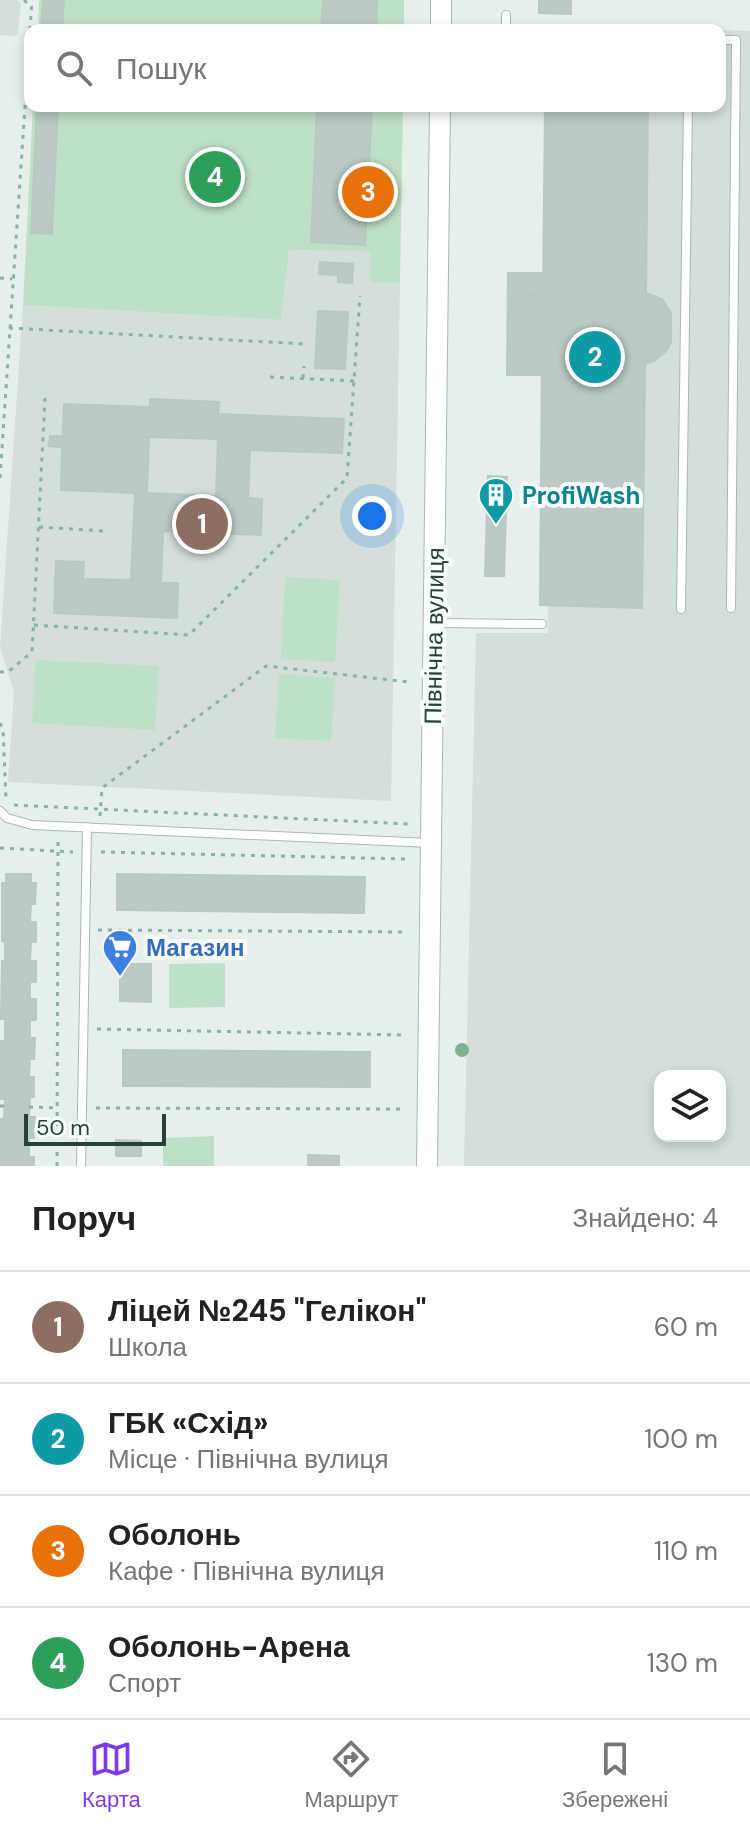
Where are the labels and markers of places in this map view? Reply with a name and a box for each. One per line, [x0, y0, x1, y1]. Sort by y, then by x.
pin: 4 [189, 147, 241, 207]
pin: 3 [342, 162, 394, 222]
pin: 2 [569, 327, 621, 387]
building icon: ProfiWash [477, 476, 515, 526]
place label: ProfiWash [522, 480, 640, 511]
pin: 1 [176, 494, 228, 554]
supermarket icon: Магазин [101, 928, 139, 978]
place label: Магазин [146, 932, 244, 963]

